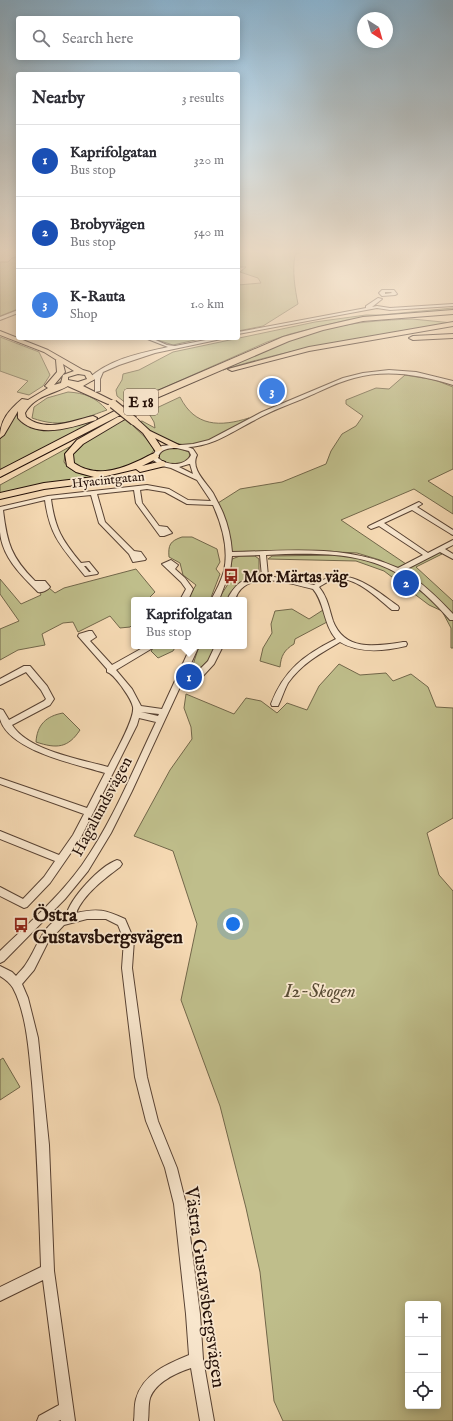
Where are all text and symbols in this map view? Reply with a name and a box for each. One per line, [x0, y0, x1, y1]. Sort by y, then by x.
north arrow [357, 12, 393, 48]
search box [16, 16, 240, 60]
icon: search [30, 27, 52, 49]
text: Search here [62, 29, 133, 48]
text: Nearby [32, 88, 85, 109]
text: 3 results [182, 90, 224, 107]
text: Kaprifolgatan [70, 143, 157, 162]
text: 1 [43, 152, 47, 169]
text: 320 m [194, 152, 224, 169]
text: Bus stop [70, 162, 116, 179]
text: Brobyvägen [70, 215, 145, 234]
text: 2 [42, 224, 48, 241]
text: 540 m [194, 224, 224, 241]
text: Bus stop [70, 234, 116, 251]
text: K-Rauta [70, 287, 125, 306]
text: 3 [43, 296, 47, 313]
text: 1.0 km [190, 296, 224, 313]
text: Shop [70, 306, 98, 323]
pin: 3 [259, 376, 285, 406]
road number: E 18 [124, 389, 158, 415]
street label: Hyacintgatan [71, 468, 145, 493]
bus stop icon: Mor Märtas väg [222, 567, 240, 585]
place label: Mor Märtas väg [243, 568, 349, 588]
pin: 2 [393, 568, 419, 598]
popup [131, 597, 247, 649]
text: Kaprifolgatan [146, 605, 232, 624]
text: Bus stop [146, 624, 191, 641]
pin: 1 [176, 662, 202, 692]
street label: Hagalundsvägen [68, 753, 138, 860]
place label: Östra Gustavsbergsvägen [33, 903, 183, 950]
your location [223, 914, 243, 934]
bus stop icon: Östra Gustavsbergsvägen [12, 916, 30, 934]
park label: I2-Skogen [283, 980, 356, 1004]
street label: Västra Gustavsbergsvägen [178, 1184, 230, 1389]
map controls [405, 1301, 441, 1409]
button: + [405, 1301, 441, 1337]
button: − [405, 1337, 441, 1373]
button: locate [405, 1373, 441, 1409]

